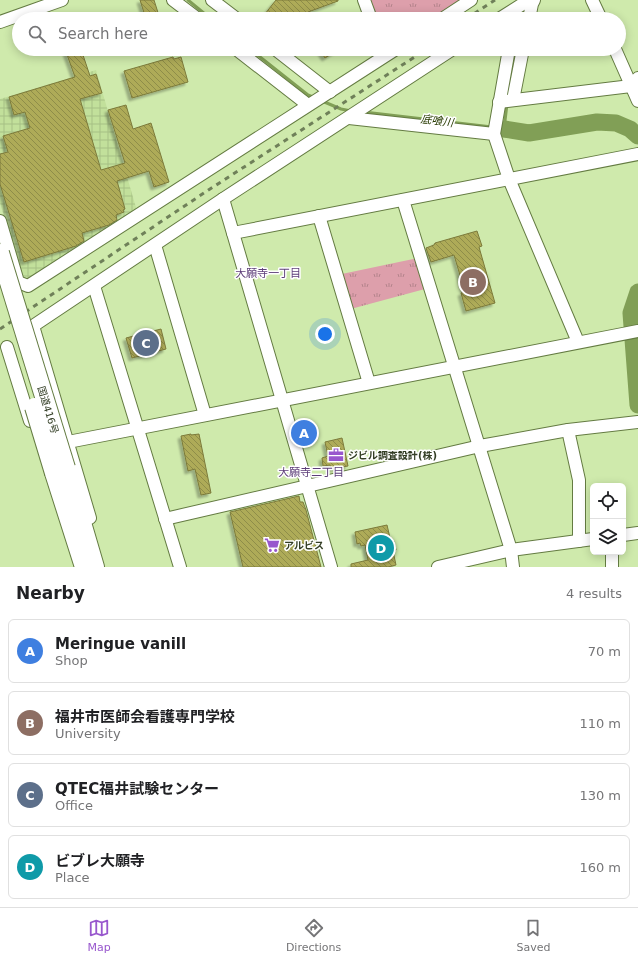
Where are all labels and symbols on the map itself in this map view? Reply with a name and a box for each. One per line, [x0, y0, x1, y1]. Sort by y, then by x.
water label: 底喰川 [420, 113, 455, 130]
district label: 大願寺一丁目 [235, 267, 301, 280]
pin: B [460, 267, 486, 297]
your location [315, 324, 335, 344]
pin: C [133, 328, 159, 358]
street label: 国道416号 [36, 385, 60, 435]
pin: A [291, 418, 317, 448]
office icon: ジビル調査設計(株) [327, 446, 345, 464]
place label: ジビル調査設計(株) [348, 450, 437, 461]
district label: 大願寺二丁目 [278, 466, 344, 479]
pin: D [368, 533, 394, 563]
supermarket icon: アルビス [263, 536, 281, 554]
place label: アルビス [284, 540, 324, 551]

